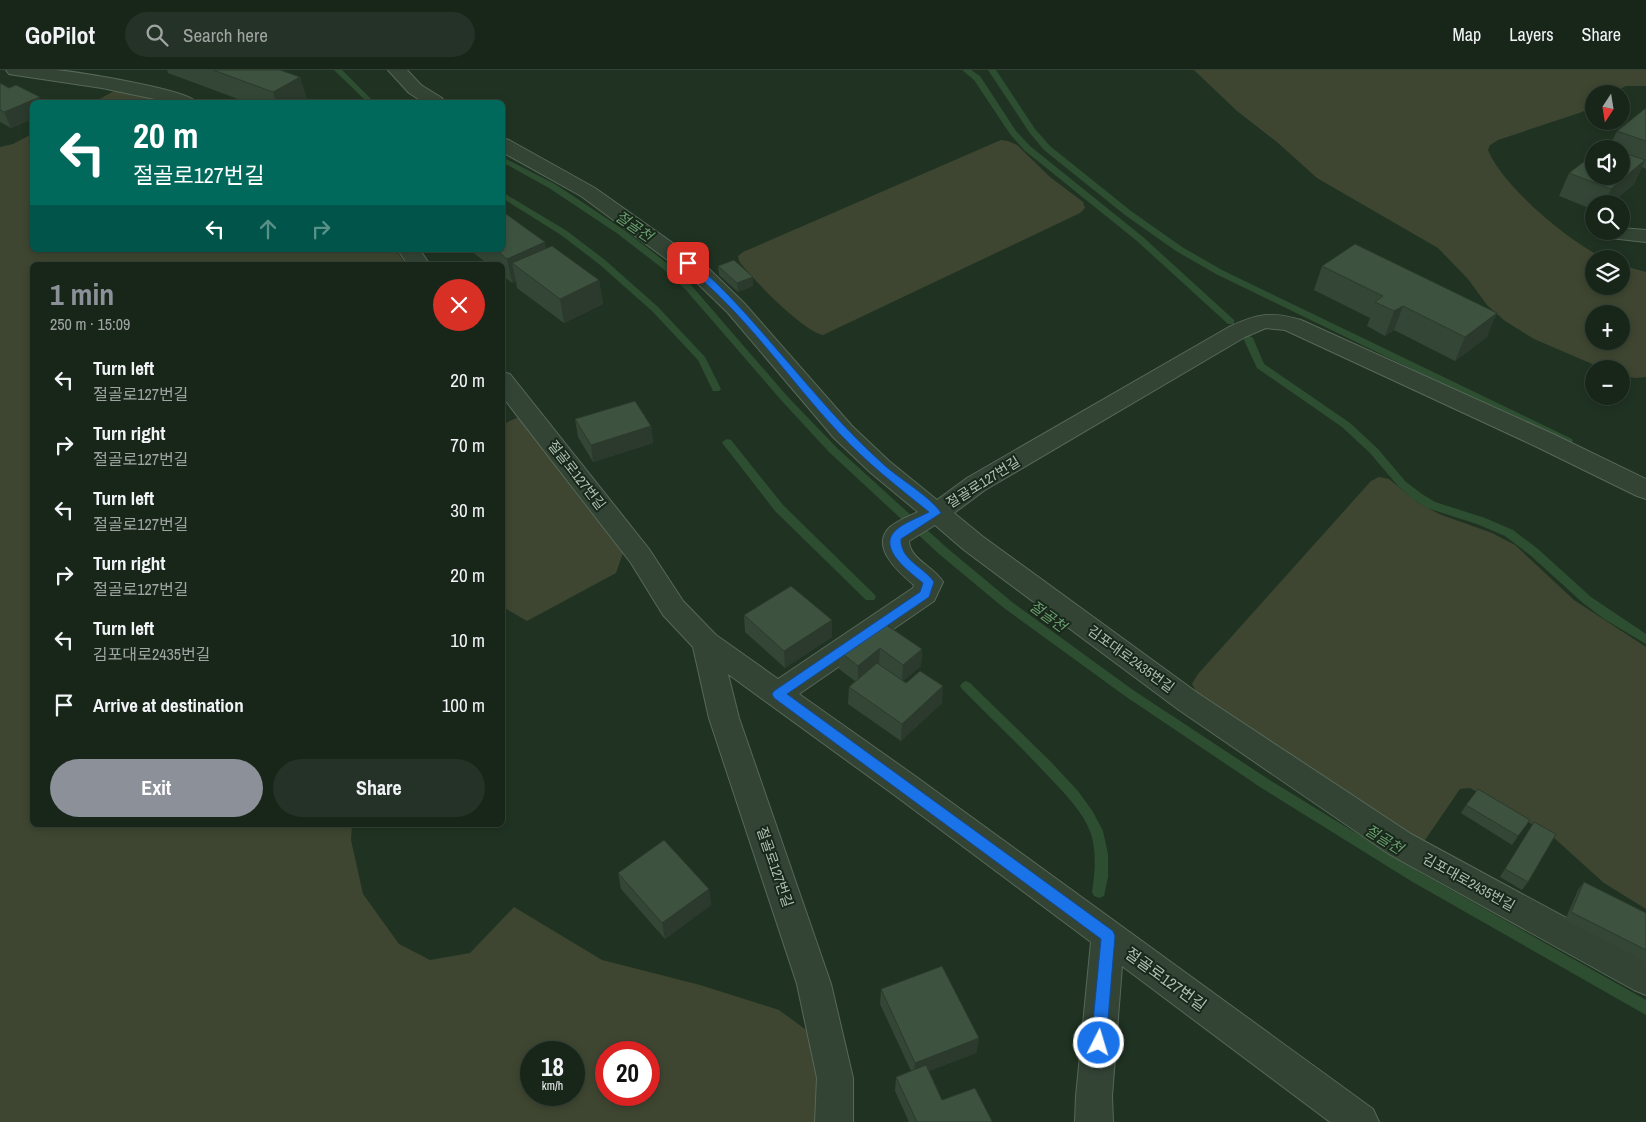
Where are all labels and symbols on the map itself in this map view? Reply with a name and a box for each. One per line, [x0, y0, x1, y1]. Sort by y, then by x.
north arrow [1585, 85, 1630, 130]
water label: 절골천 [611, 206, 659, 248]
pin [667, 242, 709, 284]
street label: 절골로127번길 [544, 437, 610, 513]
street label: 절골로127번길 [943, 452, 1023, 512]
water label: 절골천 [1025, 595, 1073, 638]
street label: 김포대로2435번길 [1084, 621, 1178, 697]
water label: 절골천 [1361, 819, 1409, 860]
street label: 절골로127번길 [753, 825, 797, 909]
street label: 김포대로2435번길 [1420, 849, 1518, 915]
street label: 절골로127번길 [1121, 942, 1211, 1016]
position arrow [1072, 1016, 1124, 1068]
speed limit sign: 20 [595, 1041, 660, 1106]

